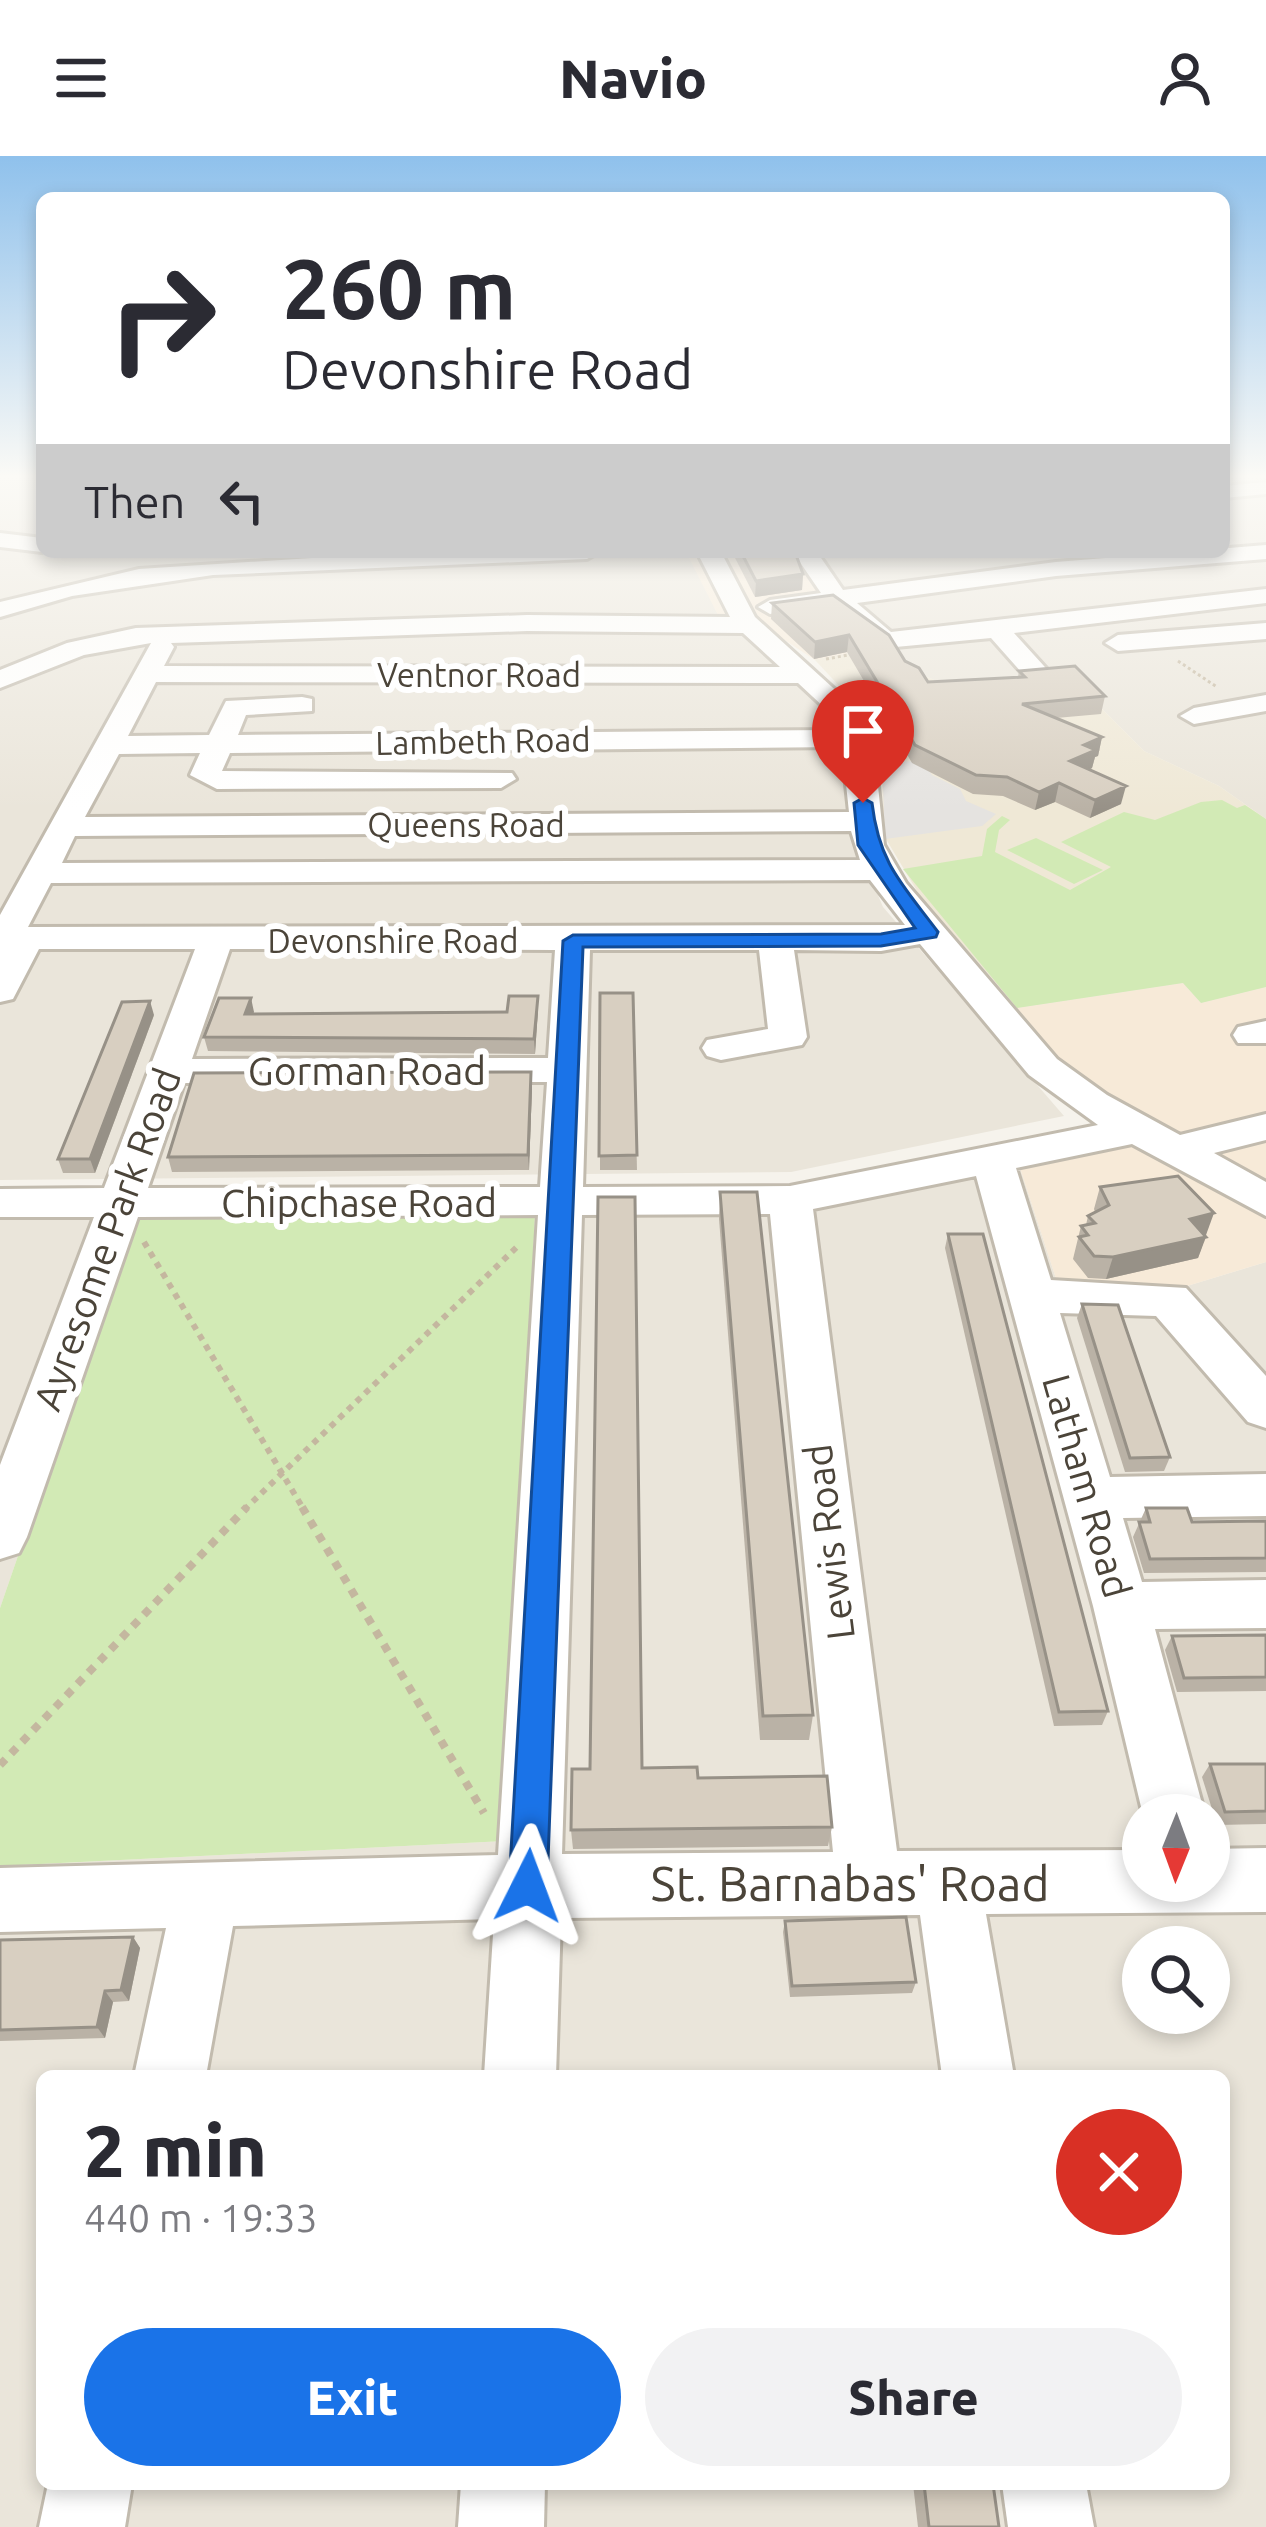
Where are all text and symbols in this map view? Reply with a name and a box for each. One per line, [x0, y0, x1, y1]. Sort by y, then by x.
icon: menu [48, 45, 114, 111]
icon: person [1152, 45, 1218, 111]
text: Navio [559, 48, 707, 108]
icon: right [84, 240, 240, 396]
text: 260 m [282, 241, 516, 335]
text: Devonshire Road [282, 339, 693, 399]
icon: left [209, 468, 275, 534]
text: Then [84, 476, 185, 527]
street label: Ventnor Road [377, 656, 581, 693]
pin [812, 680, 914, 803]
icon: arrive [830, 698, 896, 764]
street label: Lambeth Road [375, 720, 591, 761]
street label: Queens Road [367, 806, 565, 843]
street label: Devonshire Road [267, 922, 519, 959]
street label: Gorman Road [248, 1049, 486, 1092]
street label: Ayresome Park Road [25, 1062, 188, 1416]
street label: Chipchase Road [221, 1181, 497, 1224]
street label: Latham Road [1035, 1369, 1140, 1602]
street label: Lewis Road [795, 1442, 862, 1642]
north arrow [1122, 1794, 1230, 1902]
map controls [1122, 1794, 1230, 2034]
position arrow [465, 1823, 591, 1949]
street label: St. Barnabas' Road [650, 1856, 1050, 1910]
button: search [1122, 1926, 1230, 2034]
button: close [1056, 2109, 1182, 2235]
text: 2 min [84, 2110, 267, 2191]
text: 440 m · 19:33 [84, 2196, 318, 2239]
button: Exit [84, 2328, 621, 2466]
button: Share [645, 2328, 1182, 2466]

